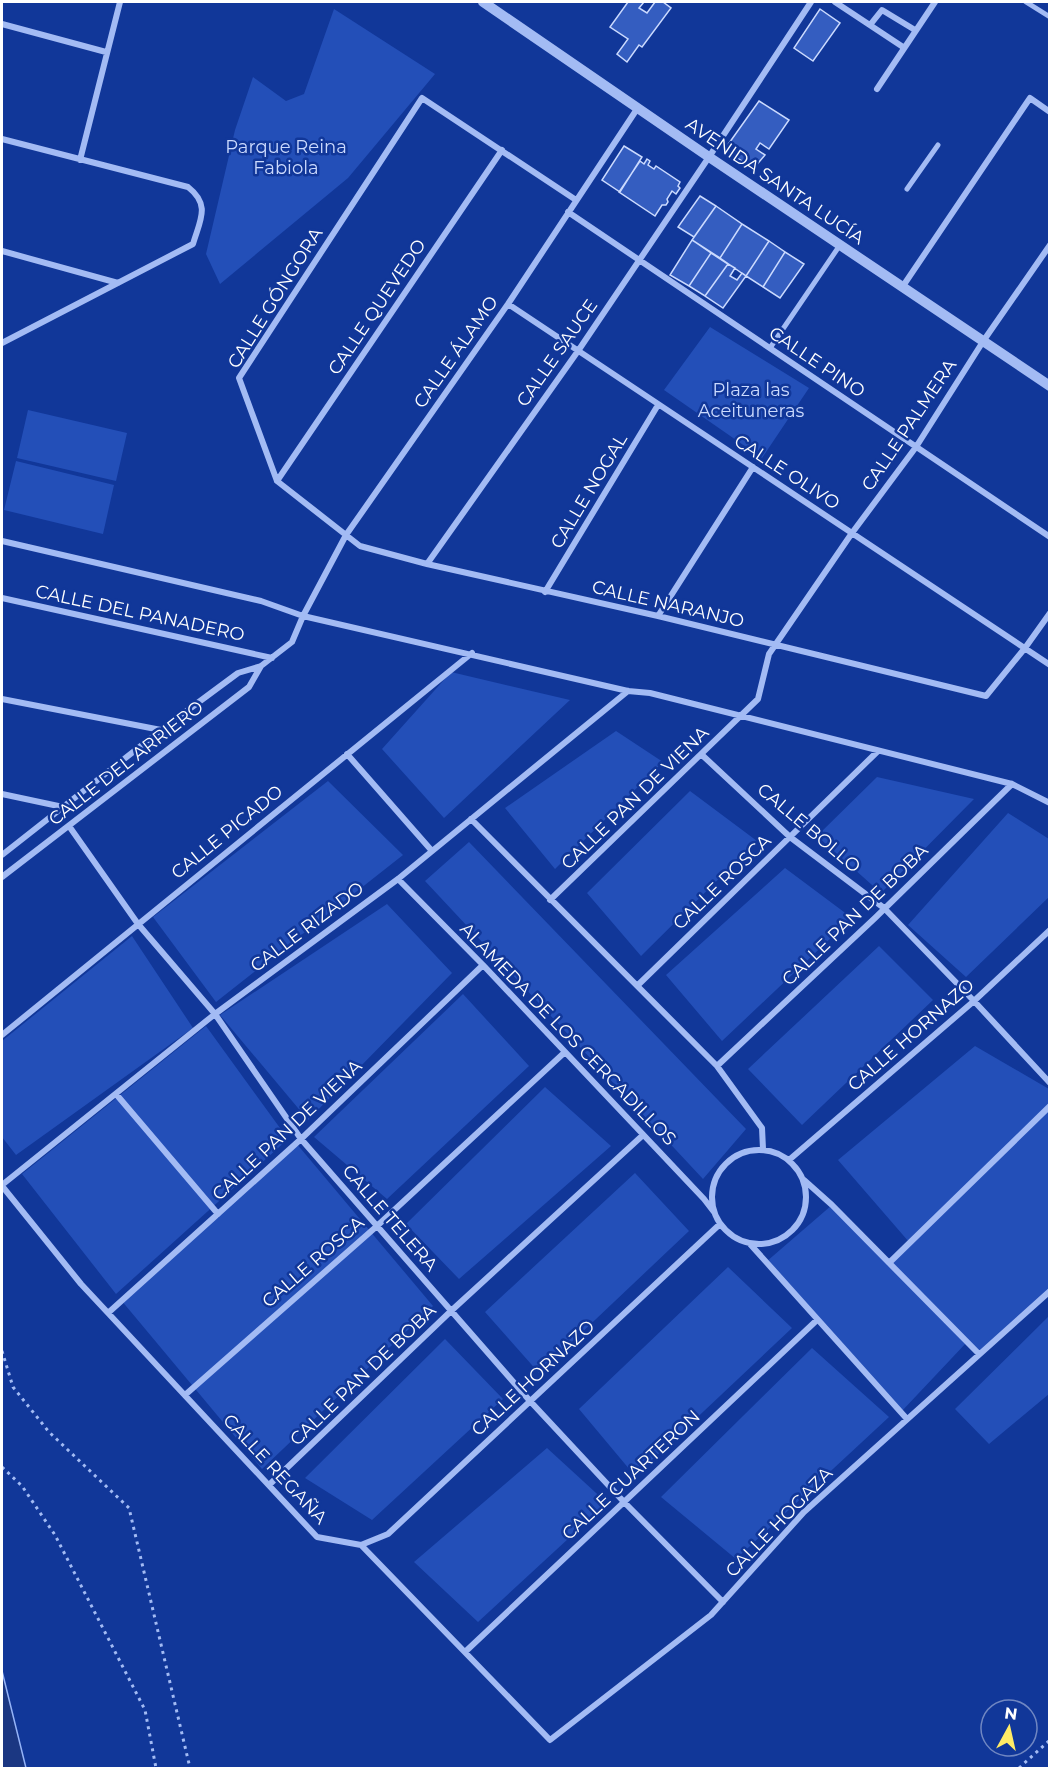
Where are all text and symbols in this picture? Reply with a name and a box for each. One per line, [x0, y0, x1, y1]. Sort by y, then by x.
street label: AVENIDA SANTA LUCÍA [682, 113, 869, 249]
park label: Parque Reina Fabiola [225, 136, 347, 179]
street label: CALLE GÓNGORA [223, 223, 327, 372]
street label: CALLE QUEVEDO [323, 235, 431, 379]
street label: CALLE ÁLAMO [409, 292, 503, 412]
street label: CALLE SAUCE [512, 295, 602, 411]
street label: CALLE PINO [765, 322, 869, 402]
street label: CALLE PALMERA [857, 355, 961, 495]
park label: Plaza las Aceituneras [698, 379, 805, 422]
street label: CALLE NOGAL [546, 429, 632, 553]
street label: CALLE OLIVO [730, 430, 844, 514]
street label: CALLE NARANJO [590, 576, 746, 632]
street label: CALLE DEL PANADERO [33, 580, 247, 646]
street label: CALLE DEL ARRIERO [44, 696, 208, 830]
street label: CALLE PAN DE VIENA [557, 722, 713, 874]
street label: CALLE BOLLO [753, 778, 865, 878]
street label: CALLE PICADO [167, 780, 287, 884]
street label: CALLE ROSCA [668, 830, 776, 934]
street label: CALLE PAN DE BOBA [777, 840, 933, 990]
street label: CALLE RIZADO [246, 877, 368, 977]
street label: ALAMEDA DE LOS CERCADILLOS [455, 918, 681, 1150]
street label: CALLE HORNAZO [843, 974, 979, 1096]
street label: CALLE PAN DE VIENA [208, 1055, 366, 1205]
street label: CALLE TELERA [338, 1160, 442, 1276]
street label: CALLE ROSCA [258, 1212, 369, 1312]
street label: CALLE PAN DE BOBA [285, 1300, 441, 1450]
street label: CALLE HORNAZO [467, 1315, 599, 1441]
street label: CALLE CUARTERON [557, 1405, 705, 1545]
street label: CALLE REGAÑA [218, 1409, 332, 1529]
street label: CALLE HOGAZA [721, 1462, 837, 1582]
north arrow [979, 1698, 1039, 1758]
text: N [1003, 1703, 1019, 1724]

